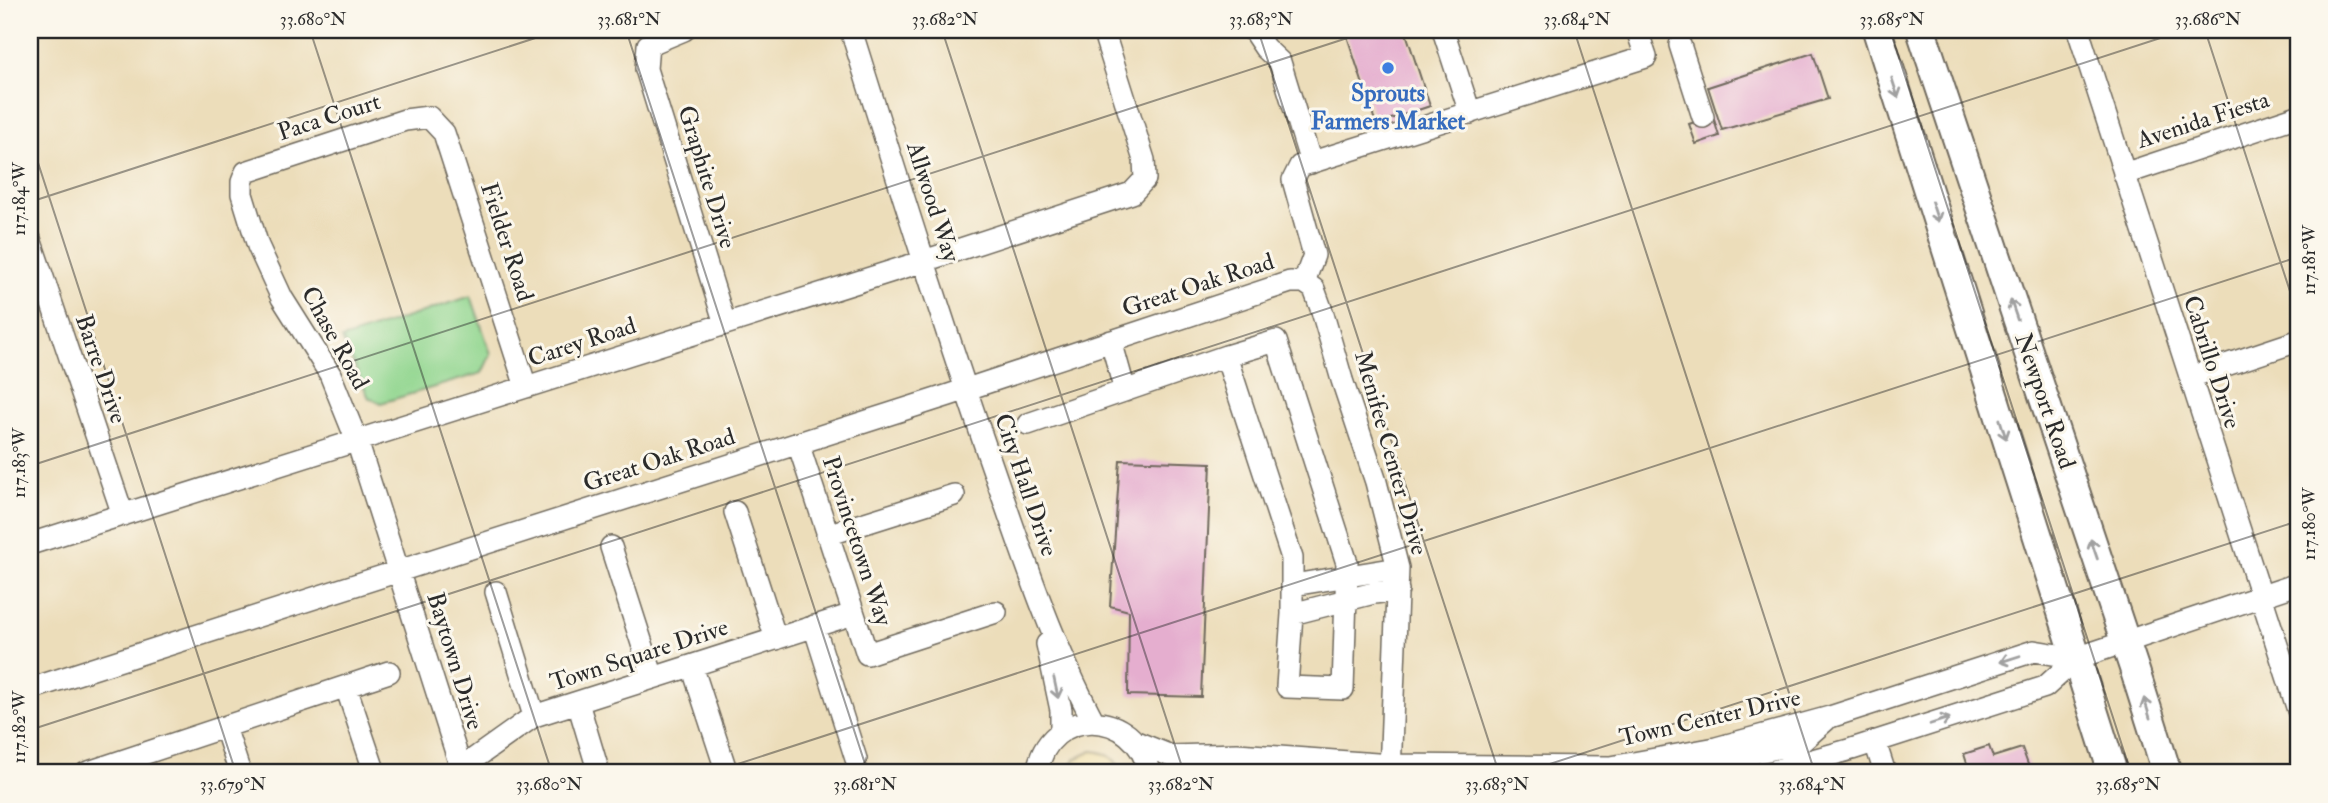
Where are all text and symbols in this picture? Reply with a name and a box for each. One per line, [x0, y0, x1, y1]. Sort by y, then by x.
text: 33.680°N [280, 8, 346, 31]
text: 33.681°N [597, 8, 661, 31]
text: 33.682°N [912, 8, 978, 31]
text: 33.683°N [1229, 8, 1293, 31]
text: 33.684°N [1544, 8, 1611, 31]
text: 33.685°N [1859, 8, 1925, 31]
text: 33.686°N [2175, 8, 2241, 31]
marker: Sprouts Farmers Market [1380, 60, 1396, 76]
one-way arrow [1890, 77, 1903, 99]
place label: Sprouts Farmers Market [1311, 78, 1466, 137]
street label: Avenida Fiesta [2132, 84, 2274, 156]
street label: Paca Court [274, 86, 384, 148]
street label: Graphite Drive [671, 102, 743, 252]
street label: Allwood Way [899, 137, 967, 266]
text: 117.184°W [8, 162, 31, 236]
street label: Fielder Road [473, 179, 541, 306]
one-way arrow [1929, 201, 1942, 223]
text: 117.181°W [2298, 224, 2321, 295]
street label: Great Oak Road [1118, 246, 1278, 324]
street label: Chase Road [294, 281, 376, 395]
street label: Cabrillo Drive [2176, 292, 2248, 432]
one-way arrow [2007, 299, 2020, 321]
street label: Barre Drive [68, 310, 134, 428]
street label: Carey Road [524, 310, 640, 374]
street label: Newport Road [2007, 329, 2083, 473]
street label: Menifee Center Drive [1347, 347, 1435, 559]
street label: City Hall Drive [987, 410, 1065, 560]
one-way arrow [1997, 418, 2010, 440]
street label: Great Oak Road [579, 421, 739, 499]
text: 117.183°W [8, 427, 31, 498]
street label: Provincetown Way [815, 452, 899, 630]
text: 117.180°W [2298, 487, 2321, 560]
one-way arrow [2087, 538, 2099, 560]
street label: Baytown Drive [419, 588, 491, 734]
street label: Town Square Drive [546, 612, 732, 698]
one-way arrow [1999, 653, 2021, 666]
one-way arrow [1050, 676, 1064, 699]
street label: Town Center Drive [1616, 682, 1804, 754]
text: 117.182°W [8, 690, 31, 763]
one-way arrow [2140, 697, 2153, 719]
one-way arrow [1928, 714, 1950, 726]
text: 33.679°N [200, 773, 266, 796]
text: 33.680°N [516, 773, 582, 796]
text: 33.681°N [833, 773, 897, 796]
text: 33.682°N [1148, 773, 1214, 796]
text: 33.683°N [1465, 773, 1529, 796]
text: 33.684°N [1779, 773, 1846, 796]
text: 33.685°N [2095, 773, 2161, 796]

